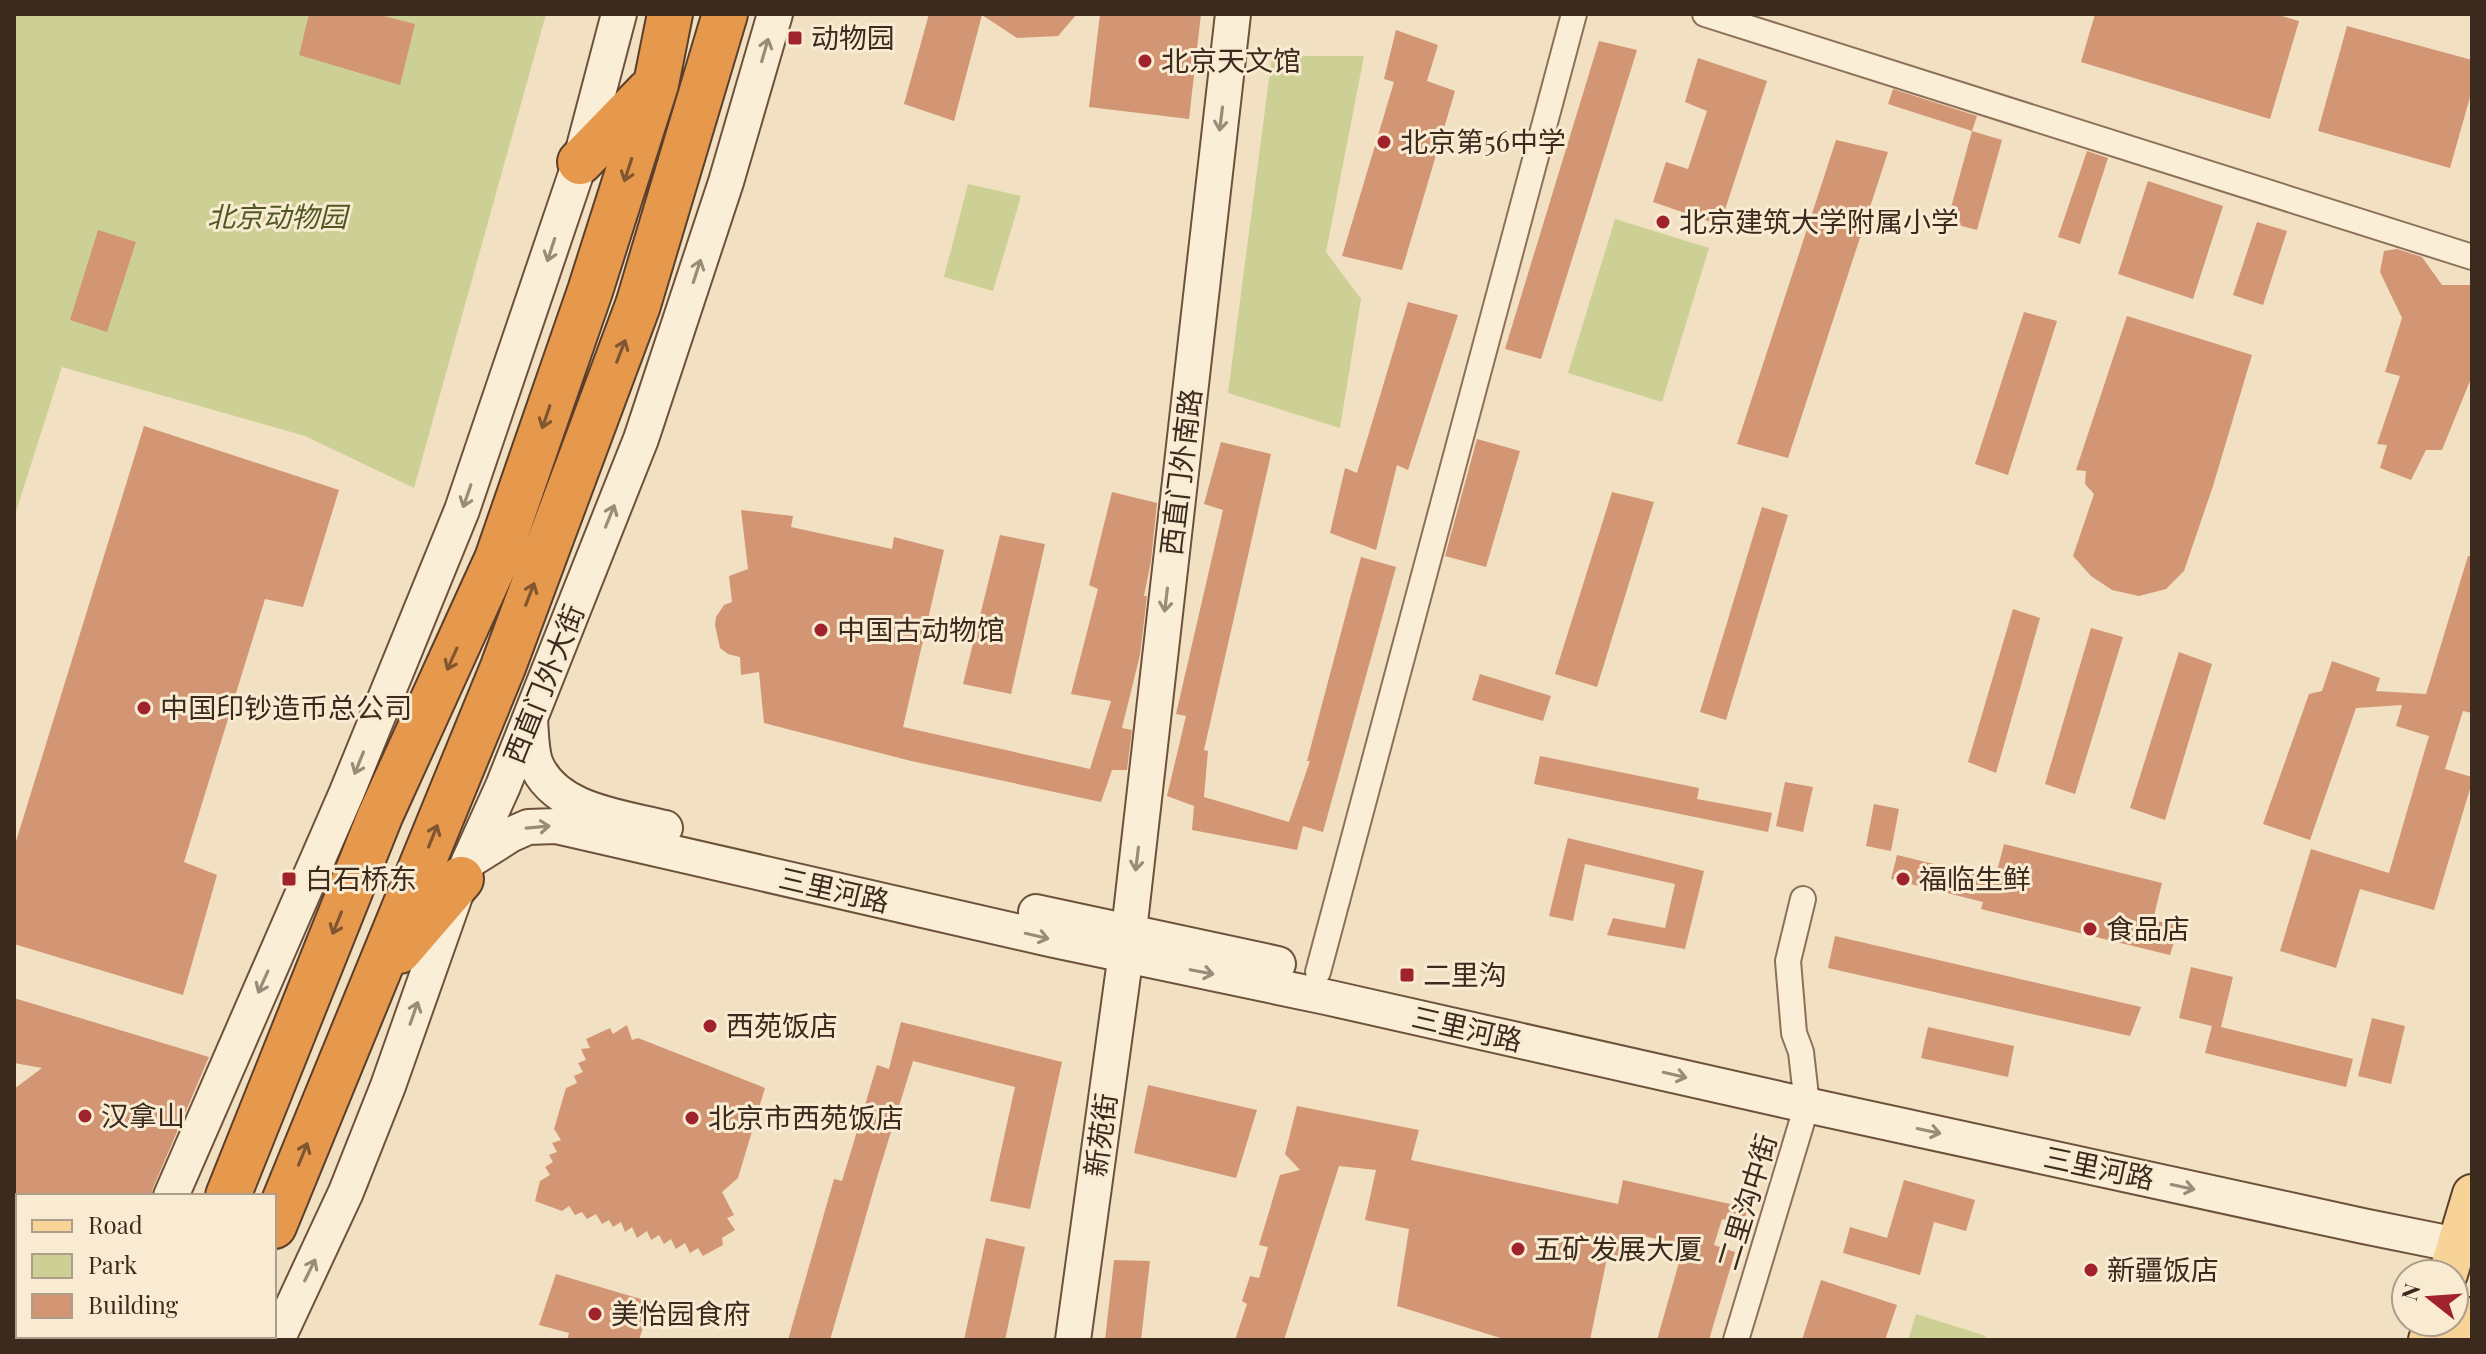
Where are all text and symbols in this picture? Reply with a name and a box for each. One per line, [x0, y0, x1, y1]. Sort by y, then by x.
place label: 动物园 [811, 18, 895, 55]
marker: 动物园 [786, 29, 804, 47]
one-way arrow [759, 38, 773, 63]
place label: 北京天文馆 [1161, 41, 1301, 78]
marker: 北京天文馆 [1136, 52, 1154, 70]
one-way arrow [1214, 105, 1229, 132]
place label: 北京第56中学 [1400, 122, 1566, 159]
marker: 北京第56中学 [1375, 133, 1393, 151]
one-way arrow [620, 158, 635, 183]
park label: 北京动物园 [207, 197, 351, 234]
place label: 北京建筑大学附属小学 [1679, 202, 1959, 239]
marker: 北京建筑大学附属小学 [1654, 213, 1672, 231]
one-way arrow [543, 237, 558, 263]
one-way arrow [690, 258, 705, 283]
one-way arrow [615, 339, 629, 364]
street label: 西直门外南路 [1151, 386, 1208, 557]
one-way arrow [538, 404, 553, 429]
one-way arrow [458, 484, 473, 509]
one-way arrow [604, 504, 619, 529]
one-way arrow [524, 582, 538, 607]
one-way arrow [1159, 586, 1174, 613]
street label: 西直门外大街 [494, 599, 591, 768]
place label: 中国古动物馆 [837, 610, 1005, 647]
marker: 中国古动物馆 [812, 621, 830, 639]
one-way arrow [444, 647, 459, 671]
place label: 中国印钞造币总公司 [160, 688, 412, 725]
marker: 中国印钞造币总公司 [135, 699, 153, 717]
one-way arrow [350, 750, 365, 775]
one-way arrow [524, 820, 551, 835]
one-way arrow [427, 824, 442, 849]
one-way arrow [1129, 845, 1144, 871]
street label: 三里河路 [776, 858, 893, 919]
place label: 白石桥东 [305, 859, 417, 896]
place label: 福临生鲜 [1919, 859, 2031, 896]
marker: 白石桥东 [280, 870, 298, 888]
marker: 福临生鲜 [1894, 870, 1912, 888]
place label: 食品店 [2106, 909, 2190, 946]
one-way arrow [329, 910, 344, 935]
marker: 食品店 [2081, 920, 2099, 938]
one-way arrow [1024, 929, 1050, 944]
place label: 二里沟 [1423, 955, 1507, 992]
one-way arrow [1189, 965, 1214, 980]
marker: 二里沟 [1398, 966, 1416, 984]
one-way arrow [255, 970, 270, 994]
street label: 三里河路 [1409, 997, 1526, 1058]
one-way arrow [408, 1001, 422, 1026]
place label: 西苑饭店 [726, 1006, 838, 1043]
marker: 西苑饭店 [701, 1017, 719, 1035]
one-way arrow [1661, 1069, 1687, 1084]
street label: 新苑街 [1075, 1091, 1124, 1179]
place label: 汉拿山 [101, 1096, 185, 1133]
place label: 北京市西苑饭店 [708, 1098, 904, 1135]
marker: 汉拿山 [76, 1107, 94, 1125]
marker: 北京市西苑饭店 [683, 1109, 701, 1127]
one-way arrow [1915, 1124, 1941, 1139]
street label: 二里沟中街 [1707, 1129, 1784, 1274]
street label: 三里河路 [2041, 1137, 2158, 1196]
one-way arrow [297, 1142, 312, 1167]
one-way arrow [2169, 1180, 2195, 1195]
legend [16, 1194, 276, 1338]
text: Road [88, 1208, 143, 1240]
place label: 五矿发展大厦 [1534, 1229, 1702, 1266]
marker: 五矿发展大厦 [1509, 1240, 1527, 1258]
text: Park [88, 1248, 138, 1280]
place label: 新疆饭店 [2107, 1250, 2219, 1287]
one-way arrow [303, 1258, 318, 1282]
north arrow [2390, 1258, 2470, 1338]
marker: 新疆饭店 [2082, 1261, 2100, 1279]
text: N [2393, 1280, 2427, 1304]
text: Building [88, 1288, 179, 1320]
place label: 美怡园食府 [611, 1294, 751, 1331]
marker: 美怡园食府 [586, 1305, 604, 1323]

